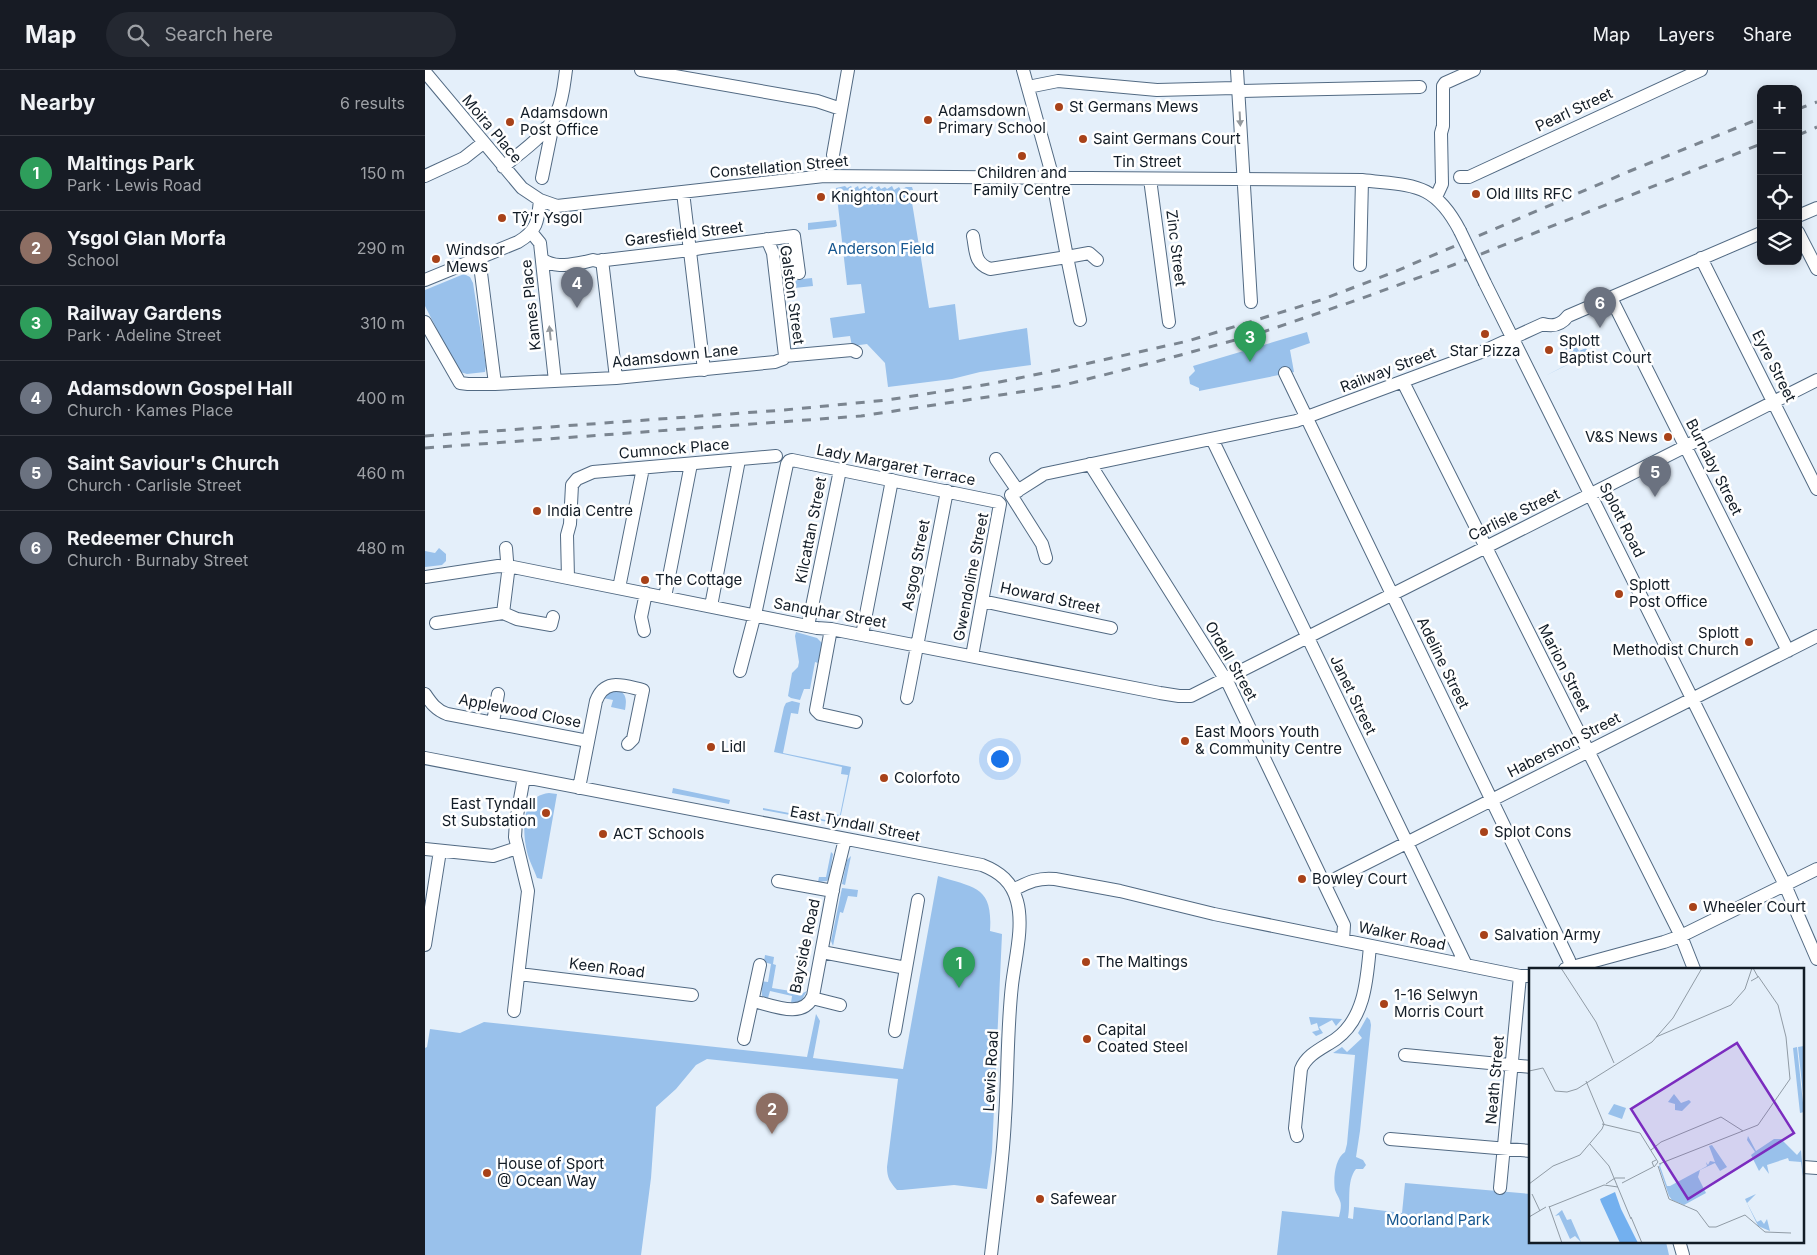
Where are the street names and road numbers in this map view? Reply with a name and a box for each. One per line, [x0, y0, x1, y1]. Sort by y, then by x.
street label: Pearl Street [1532, 83, 1615, 136]
street label: Moira Place [458, 91, 526, 167]
street label: Constellation Street [709, 151, 849, 182]
street label: Tin Street [1113, 152, 1181, 171]
street label: Zinc Street [1162, 209, 1191, 287]
street label: Garesfield Street [624, 217, 744, 250]
street label: Galston Street [776, 244, 809, 346]
street label: Kames Place [516, 259, 545, 352]
street label: Eyre Street [1748, 327, 1801, 405]
street label: Adamsdown Lane [611, 339, 739, 372]
street label: Railway Street [1337, 343, 1438, 396]
street label: Burnaby Street [1682, 415, 1747, 518]
street label: Cumnock Place [618, 434, 730, 463]
street label: Lady Margaret Terrace [815, 440, 977, 489]
street label: Kilcattan Street [791, 475, 830, 585]
street label: Splott Road [1596, 479, 1649, 560]
street label: Carlisle Street [1465, 484, 1563, 545]
street label: Gwendoline Street [949, 511, 992, 643]
street label: Asgog Street [897, 518, 934, 612]
street label: Howard Street [998, 578, 1102, 617]
street label: Sanquhar Street [772, 593, 888, 632]
street label: Adeline Street [1413, 614, 1474, 712]
street label: Ordell Street [1201, 618, 1262, 704]
street label: Marion Street [1534, 621, 1595, 715]
street label: Janet Street [1326, 652, 1381, 738]
street label: Applewood Close [457, 689, 583, 732]
street label: Habershon Street [1504, 708, 1624, 781]
street label: East Tyndall Street [789, 802, 922, 845]
street label: Bayside Road [785, 897, 824, 995]
street label: Walker Road [1357, 917, 1447, 954]
street label: Keen Road [568, 953, 646, 982]
street label: Lewis Road [979, 1030, 1002, 1112]
street label: Neath Street [1481, 1035, 1508, 1125]

